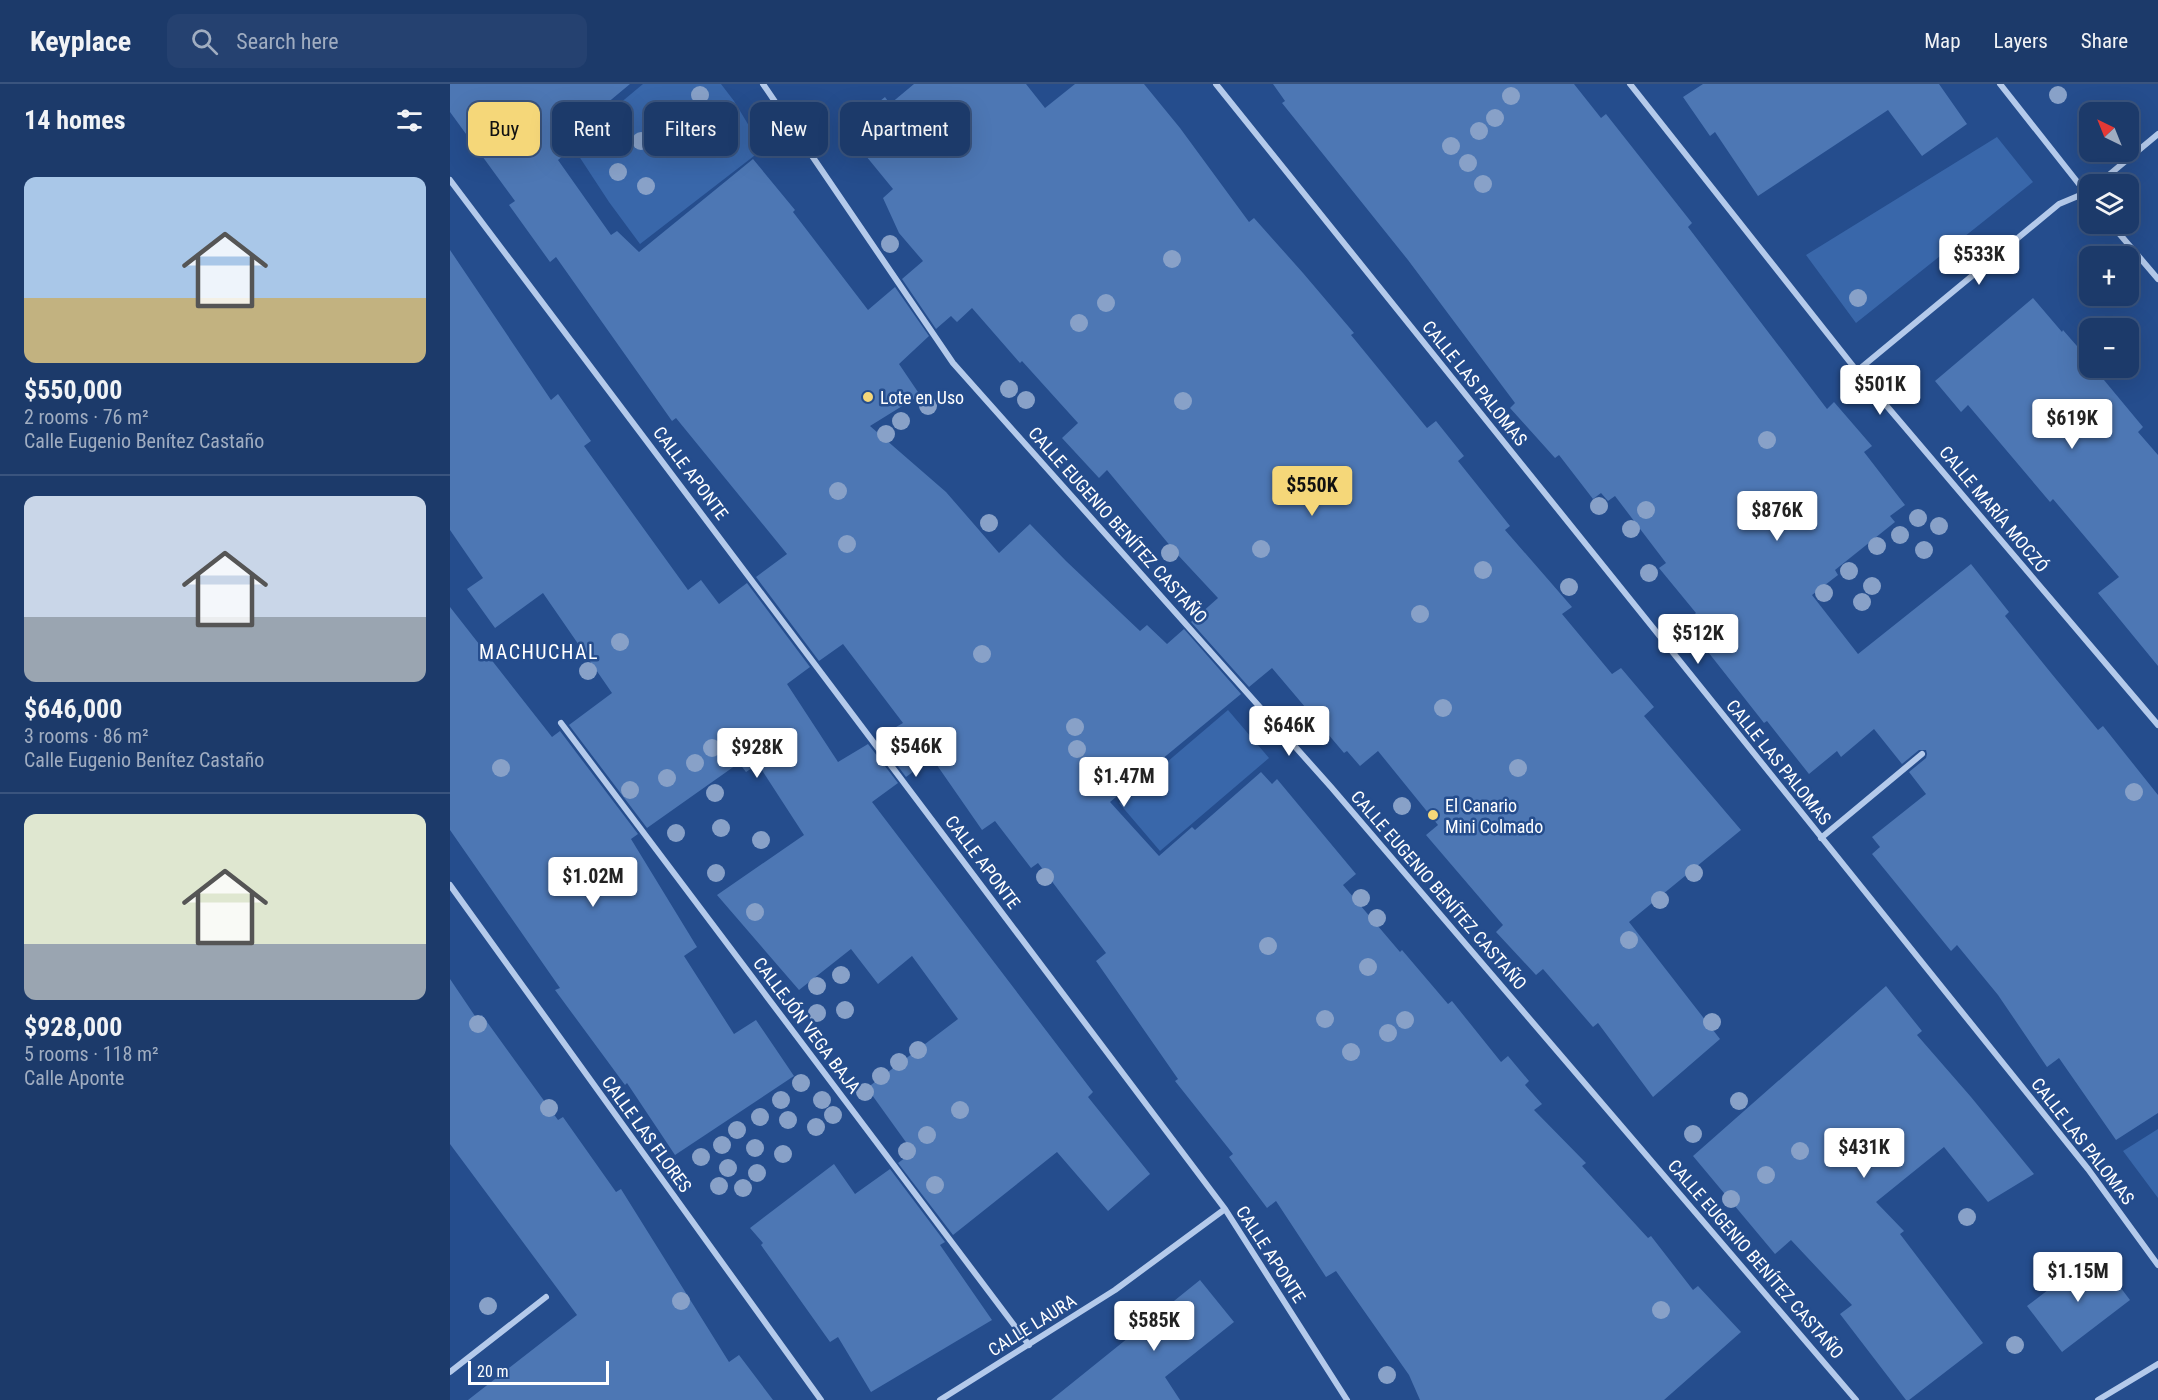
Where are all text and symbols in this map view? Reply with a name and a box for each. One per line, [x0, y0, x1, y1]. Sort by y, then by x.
search box [167, 14, 587, 68]
text: Keyplace [30, 25, 131, 58]
icon: search [188, 25, 221, 58]
text: Search here [236, 29, 339, 54]
text: Map [1924, 29, 1961, 53]
text: Layers [1994, 29, 2048, 53]
text: Share [2081, 29, 2128, 53]
chip: Buy [468, 102, 540, 156]
chip: Rent [552, 102, 632, 156]
chip: Filters [644, 102, 738, 156]
chip: New [750, 102, 828, 156]
chip: Apartment [840, 102, 970, 156]
north arrow [2079, 102, 2139, 162]
map controls [2079, 102, 2139, 378]
icon: filters [393, 104, 426, 137]
text: 14 homes [24, 105, 126, 135]
button: layers [2079, 174, 2139, 234]
icon: home [171, 216, 279, 324]
pin: $533K [1937, 235, 2021, 286]
text: $533K [1953, 242, 2005, 266]
button: + [2079, 246, 2139, 306]
street label: CALLE LAS PALOMAS [1418, 316, 1532, 450]
button: − [2079, 318, 2139, 378]
pin: $501K [1838, 365, 1922, 416]
text: $501K [1854, 372, 1906, 396]
text: $550,000 [24, 375, 122, 405]
place label: Lote en Uso [880, 387, 964, 408]
marker: Lote en Uso [861, 390, 875, 404]
pin: $619K [2030, 399, 2114, 450]
text: 2 rooms · 76 m² [24, 405, 149, 429]
text: $619K [2046, 406, 2098, 430]
street label: CALLE APONTE [649, 422, 733, 524]
street label: CALLE EUGENIO BENÍTEZ CASTAÑO [1024, 422, 1212, 628]
text: Calle Eugenio Benítez Castaño [24, 429, 264, 453]
street label: CALLE MARÍA MOCZÓ [1935, 442, 2053, 576]
pin: $550K [1270, 466, 1354, 517]
text: $550K [1286, 473, 1338, 497]
pin: $876K [1735, 491, 1819, 542]
text: $876K [1751, 498, 1803, 522]
icon: home [171, 535, 279, 643]
pin: $512K [1656, 614, 1740, 665]
text: $512K [1672, 621, 1724, 645]
district label: MACHUCHAL [479, 640, 599, 664]
text: $646,000 [24, 694, 122, 724]
street label: CALLE LAS PALOMAS [1722, 695, 1836, 829]
pin: $646K [1247, 706, 1331, 757]
text: $646K [1263, 713, 1315, 737]
text: 3 rooms · 86 m² [24, 724, 149, 748]
pin: $546K [874, 727, 958, 778]
pin: $928K [715, 728, 799, 779]
text: $546K [890, 734, 942, 758]
text: $928K [731, 735, 783, 759]
text: Calle Eugenio Benítez Castaño [24, 748, 264, 772]
pin: $1.47M [1075, 757, 1173, 808]
text: $1.47M [1093, 764, 1155, 788]
street label: CALLE EUGENIO BENÍTEZ CASTAÑO [1347, 786, 1531, 994]
place label: El Canario Mini Colmado [1445, 795, 1543, 837]
marker: El Canario Mini Colmado [1426, 808, 1440, 822]
street label: CALLE APONTE [941, 811, 1025, 913]
icon: home [171, 853, 279, 961]
pin: $1.02M [544, 857, 642, 908]
text: $1.02M [562, 864, 624, 888]
street label: CALLEJÓN VEGA BAJA [749, 953, 865, 1098]
text: $928,000 [24, 1012, 122, 1042]
text: 5 rooms · 118 m² [24, 1042, 159, 1066]
text: Calle Aponte [24, 1066, 124, 1090]
street label: CALLE LAS FLORES [598, 1072, 696, 1196]
street label: CALLE LAS PALOMAS [2027, 1074, 2139, 1208]
pin: $431K [1822, 1128, 1906, 1179]
text: $431K [1838, 1135, 1890, 1159]
street label: CALLE EUGENIO BENÍTEZ CASTAÑO [1664, 1155, 1848, 1363]
street label: CALLE APONTE [1232, 1202, 1310, 1306]
pin: $1.15M [2029, 1252, 2127, 1303]
text: $1.15M [2047, 1259, 2109, 1283]
street label: CALLE LAURA [984, 1289, 1080, 1360]
pin: $585K [1112, 1301, 1196, 1352]
text: $585K [1128, 1308, 1180, 1332]
scale bar [468, 1358, 609, 1386]
text: 20 m [477, 1362, 509, 1381]

